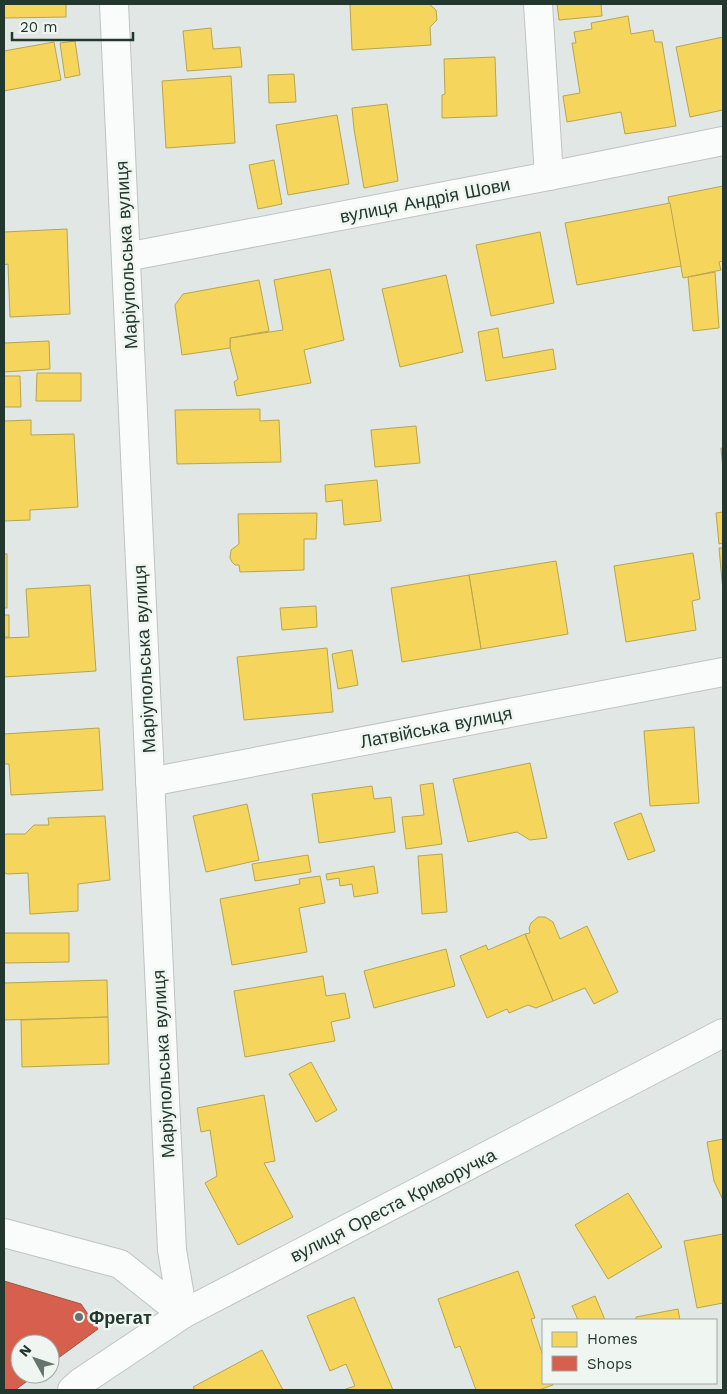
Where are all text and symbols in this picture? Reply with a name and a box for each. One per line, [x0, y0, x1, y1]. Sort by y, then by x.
scale bar [12, 10, 134, 42]
text: 20 m [20, 18, 58, 36]
street label: Маріупольська вулиця [111, 160, 141, 350]
street label: вулиця Андрія Шови [338, 173, 512, 227]
street label: Маріупольська вулиця [129, 564, 159, 754]
street label: Латвійська вулиця [358, 702, 514, 752]
street label: Маріупольська вулиця [148, 969, 178, 1159]
street label: вулиця Ореста Криворучка [287, 1143, 500, 1266]
place label: Фрегат [89, 1307, 152, 1328]
marker: Фрегат [73, 1311, 85, 1323]
legend [542, 1319, 717, 1384]
text: Homes [587, 1330, 638, 1348]
north arrow [10, 1334, 60, 1384]
text: N [16, 1342, 35, 1360]
text: Shops [587, 1355, 632, 1373]

